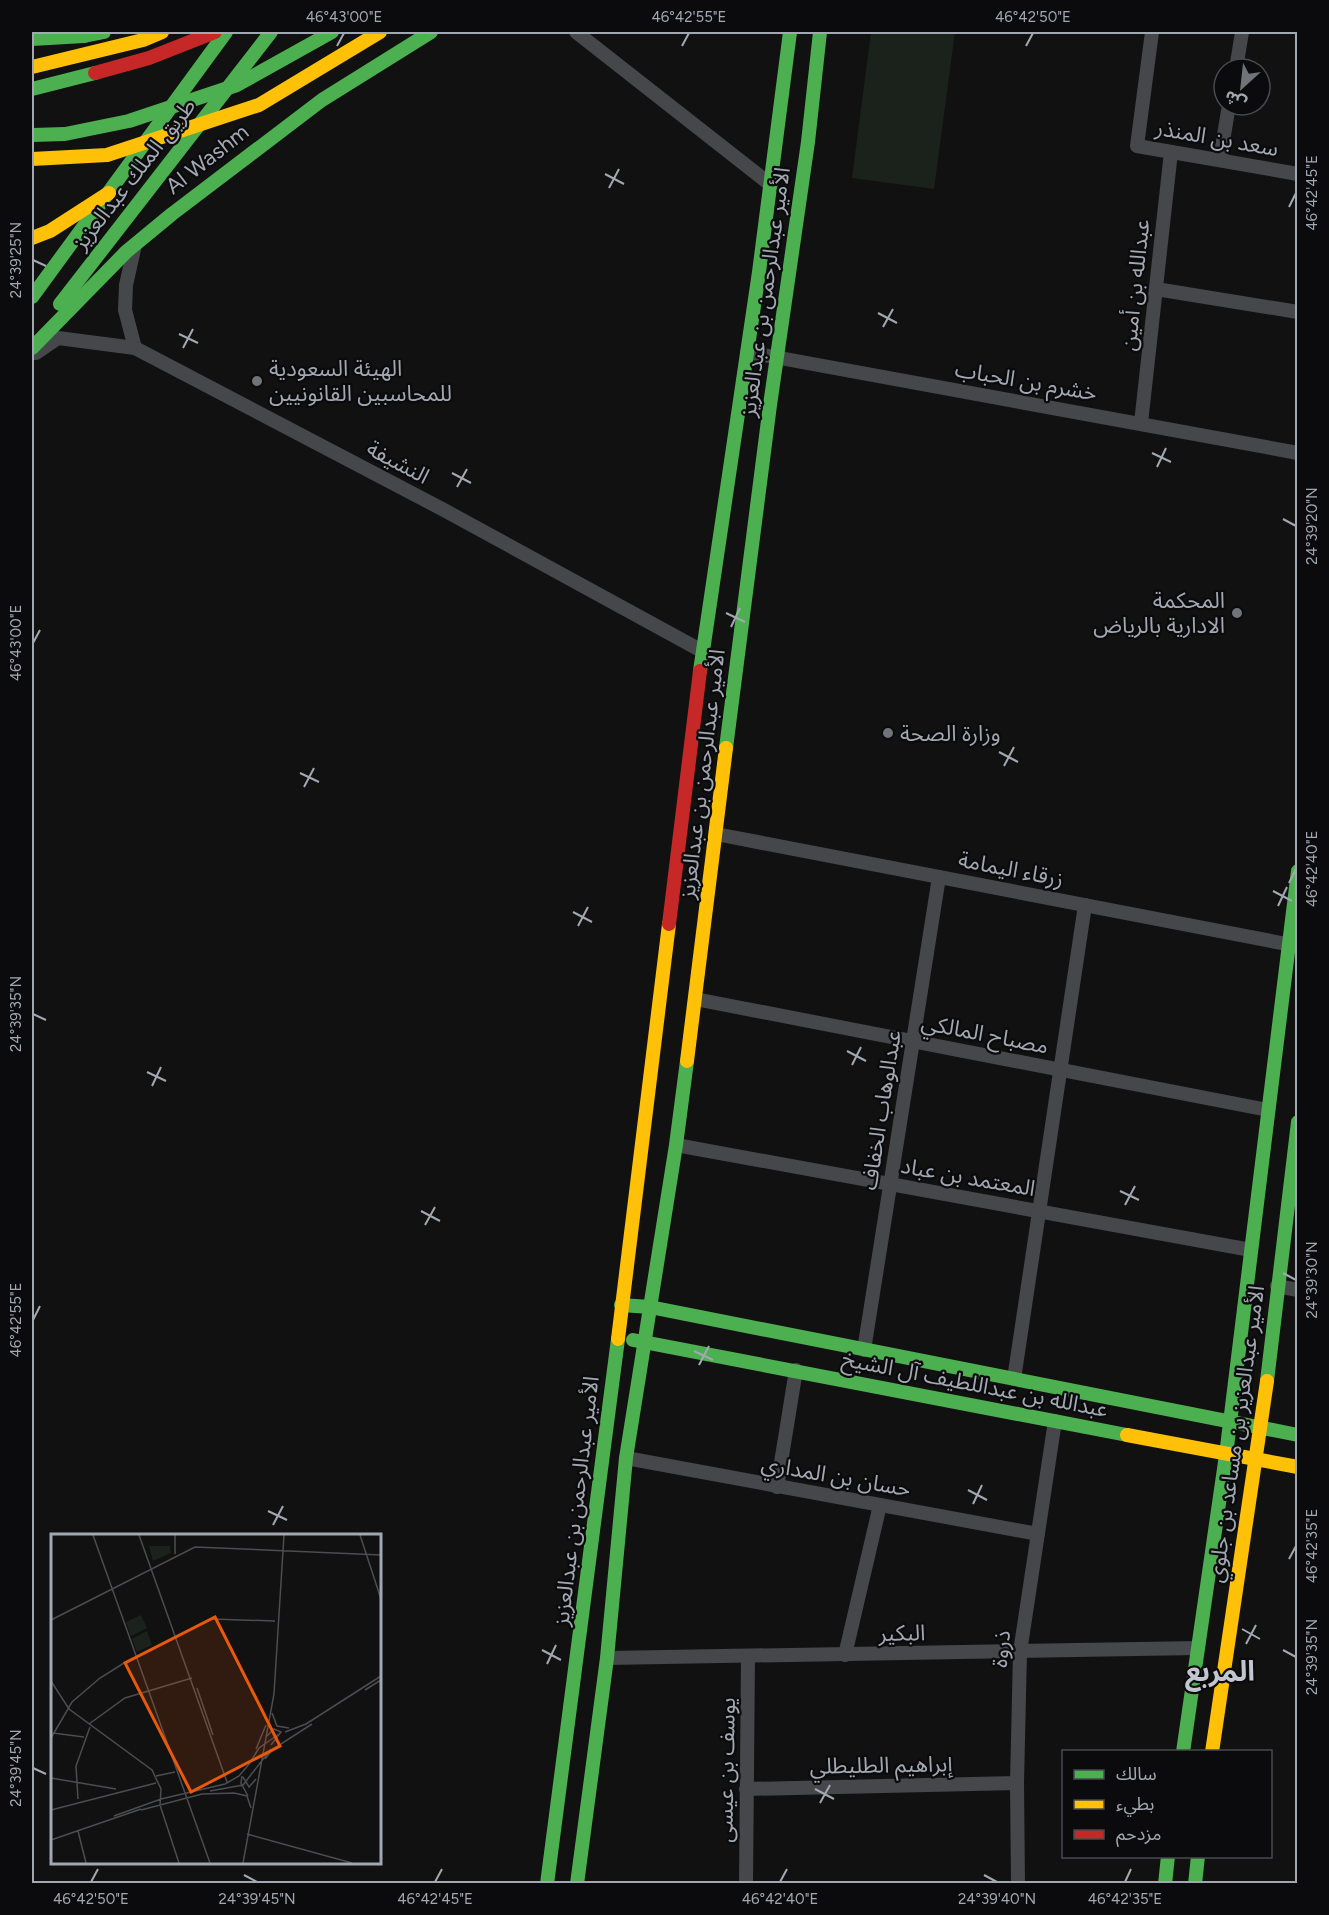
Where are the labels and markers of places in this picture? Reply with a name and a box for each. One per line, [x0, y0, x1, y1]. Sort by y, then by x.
place label: الهيئة السعودية للمحاسبين القانونيين [269, 355, 452, 407]
marker: الهيئة السعودية للمحاسبين القانونيين [250, 374, 264, 388]
place label: المحكمة الادارية بالرياض [1093, 587, 1225, 639]
marker: المحكمة الادارية بالرياض [1230, 606, 1244, 620]
place label: وزارة الصحة [900, 720, 1001, 747]
marker: وزارة الصحة [881, 726, 895, 740]

